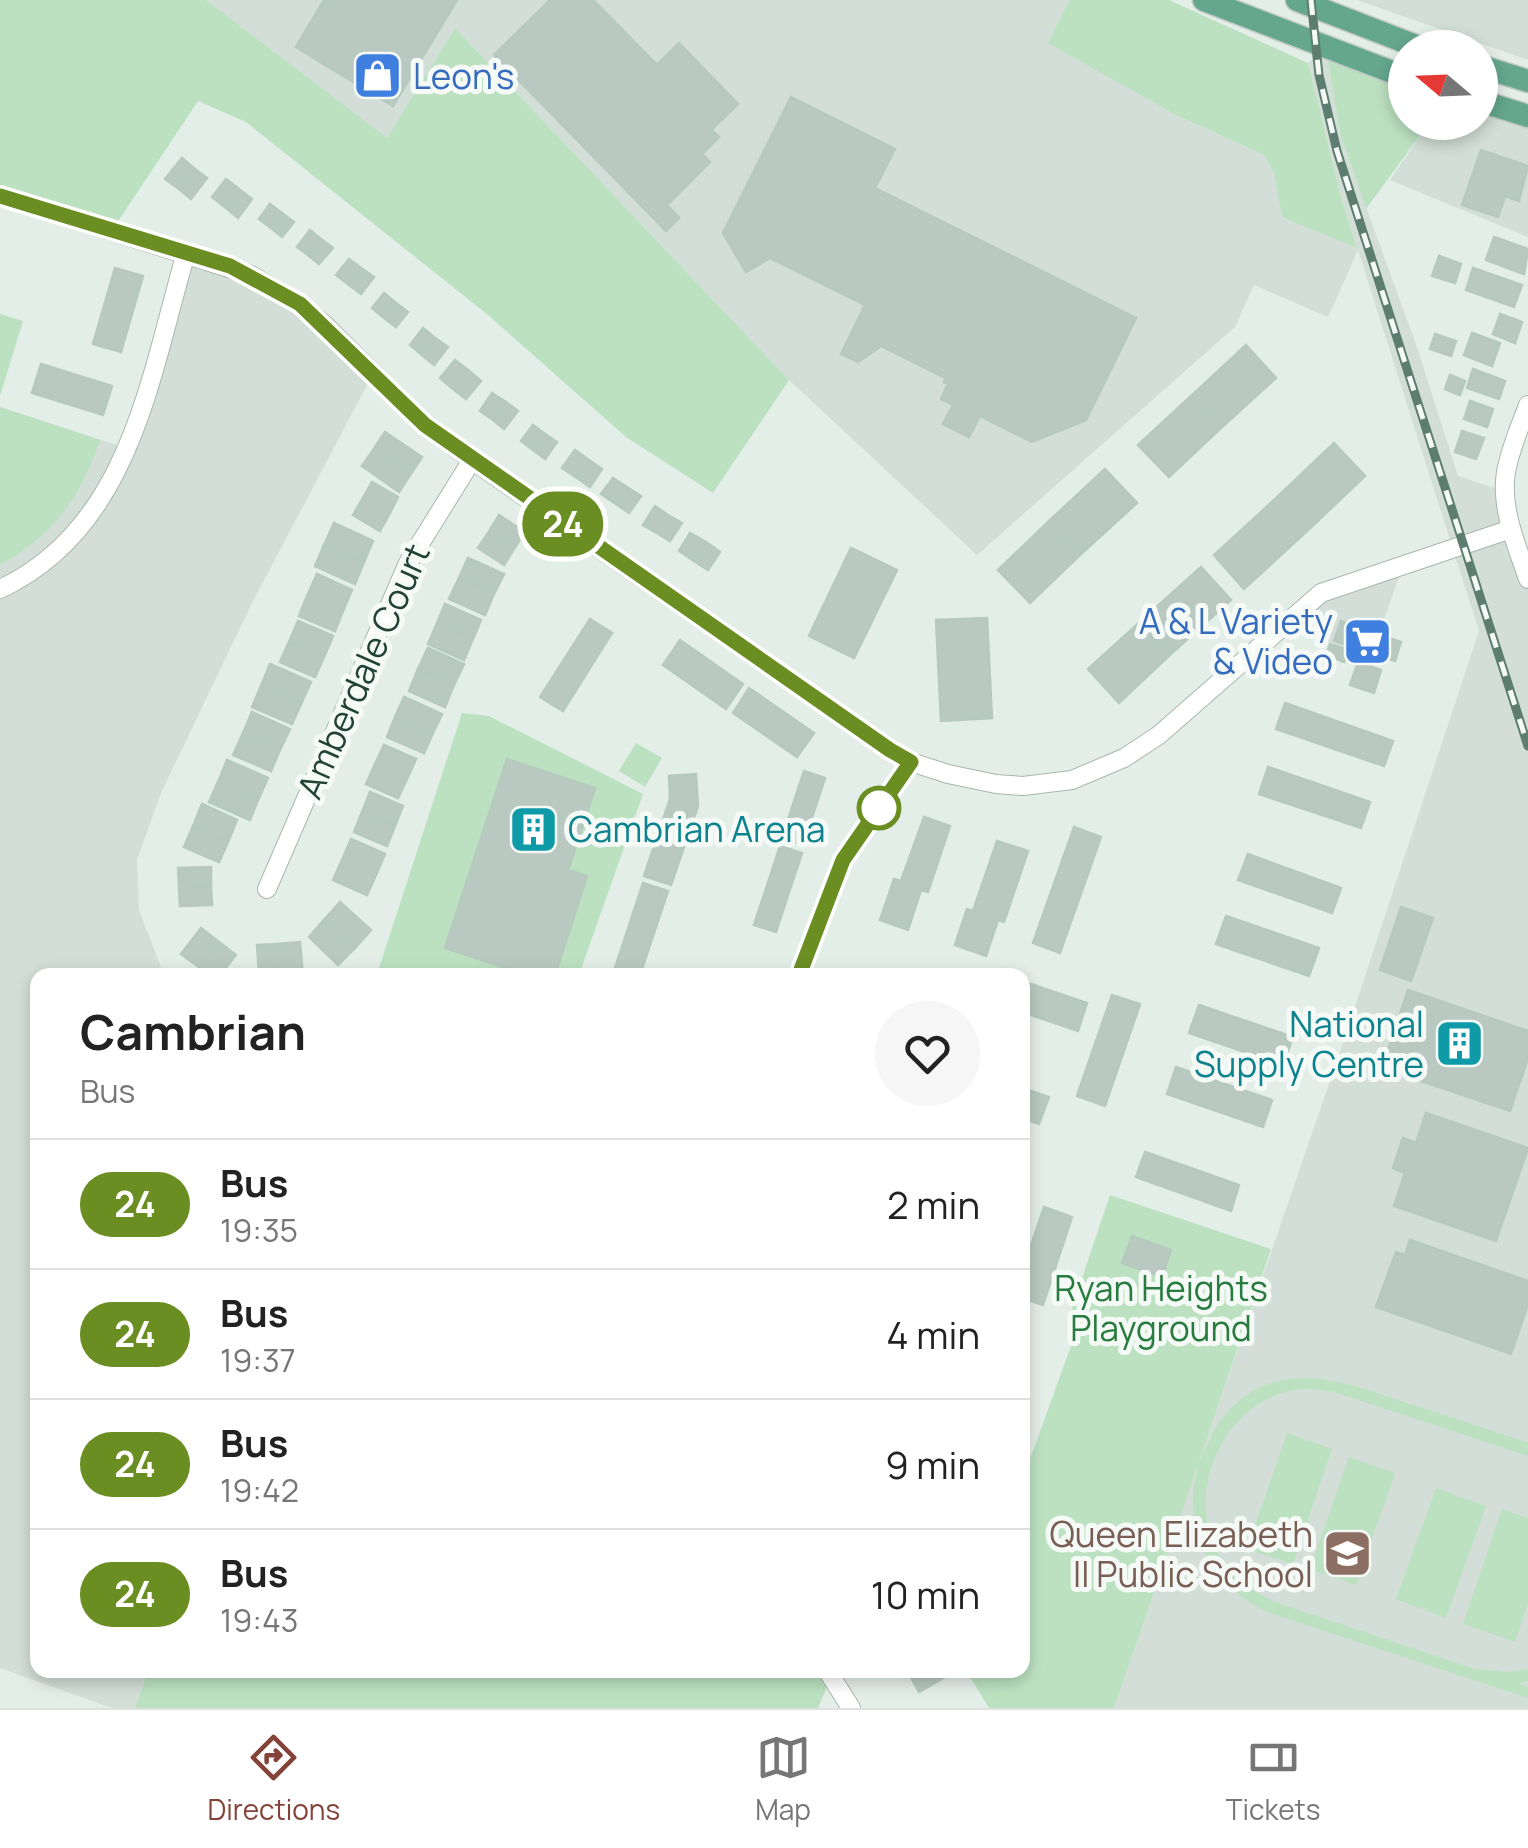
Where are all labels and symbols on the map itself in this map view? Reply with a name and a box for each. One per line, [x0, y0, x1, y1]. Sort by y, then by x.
north arrow [1388, 30, 1498, 140]
shop icon: Leon's [352, 50, 404, 102]
place label: Leon's [413, 52, 514, 100]
line badge: 24 [518, 492, 608, 556]
street label: Amberdale Court [285, 536, 441, 806]
place label: A & L Variety & Video [1139, 597, 1333, 685]
supermarket icon: A & L Variety & Video [1342, 615, 1394, 667]
unlabelled marker [858, 787, 900, 829]
building icon: Cambrian Arena [507, 803, 559, 855]
place label: Cambrian Arena [568, 805, 826, 853]
place label: National Supply Centre [1194, 1000, 1424, 1088]
building icon: National Supply Centre [1433, 1018, 1485, 1070]
park label: Ryan Heights Playground [1054, 1264, 1268, 1352]
place label: Queen Elizabeth II Public School [1050, 1510, 1313, 1598]
school or university icon: Queen Elizabeth II Public School [1322, 1528, 1374, 1580]

